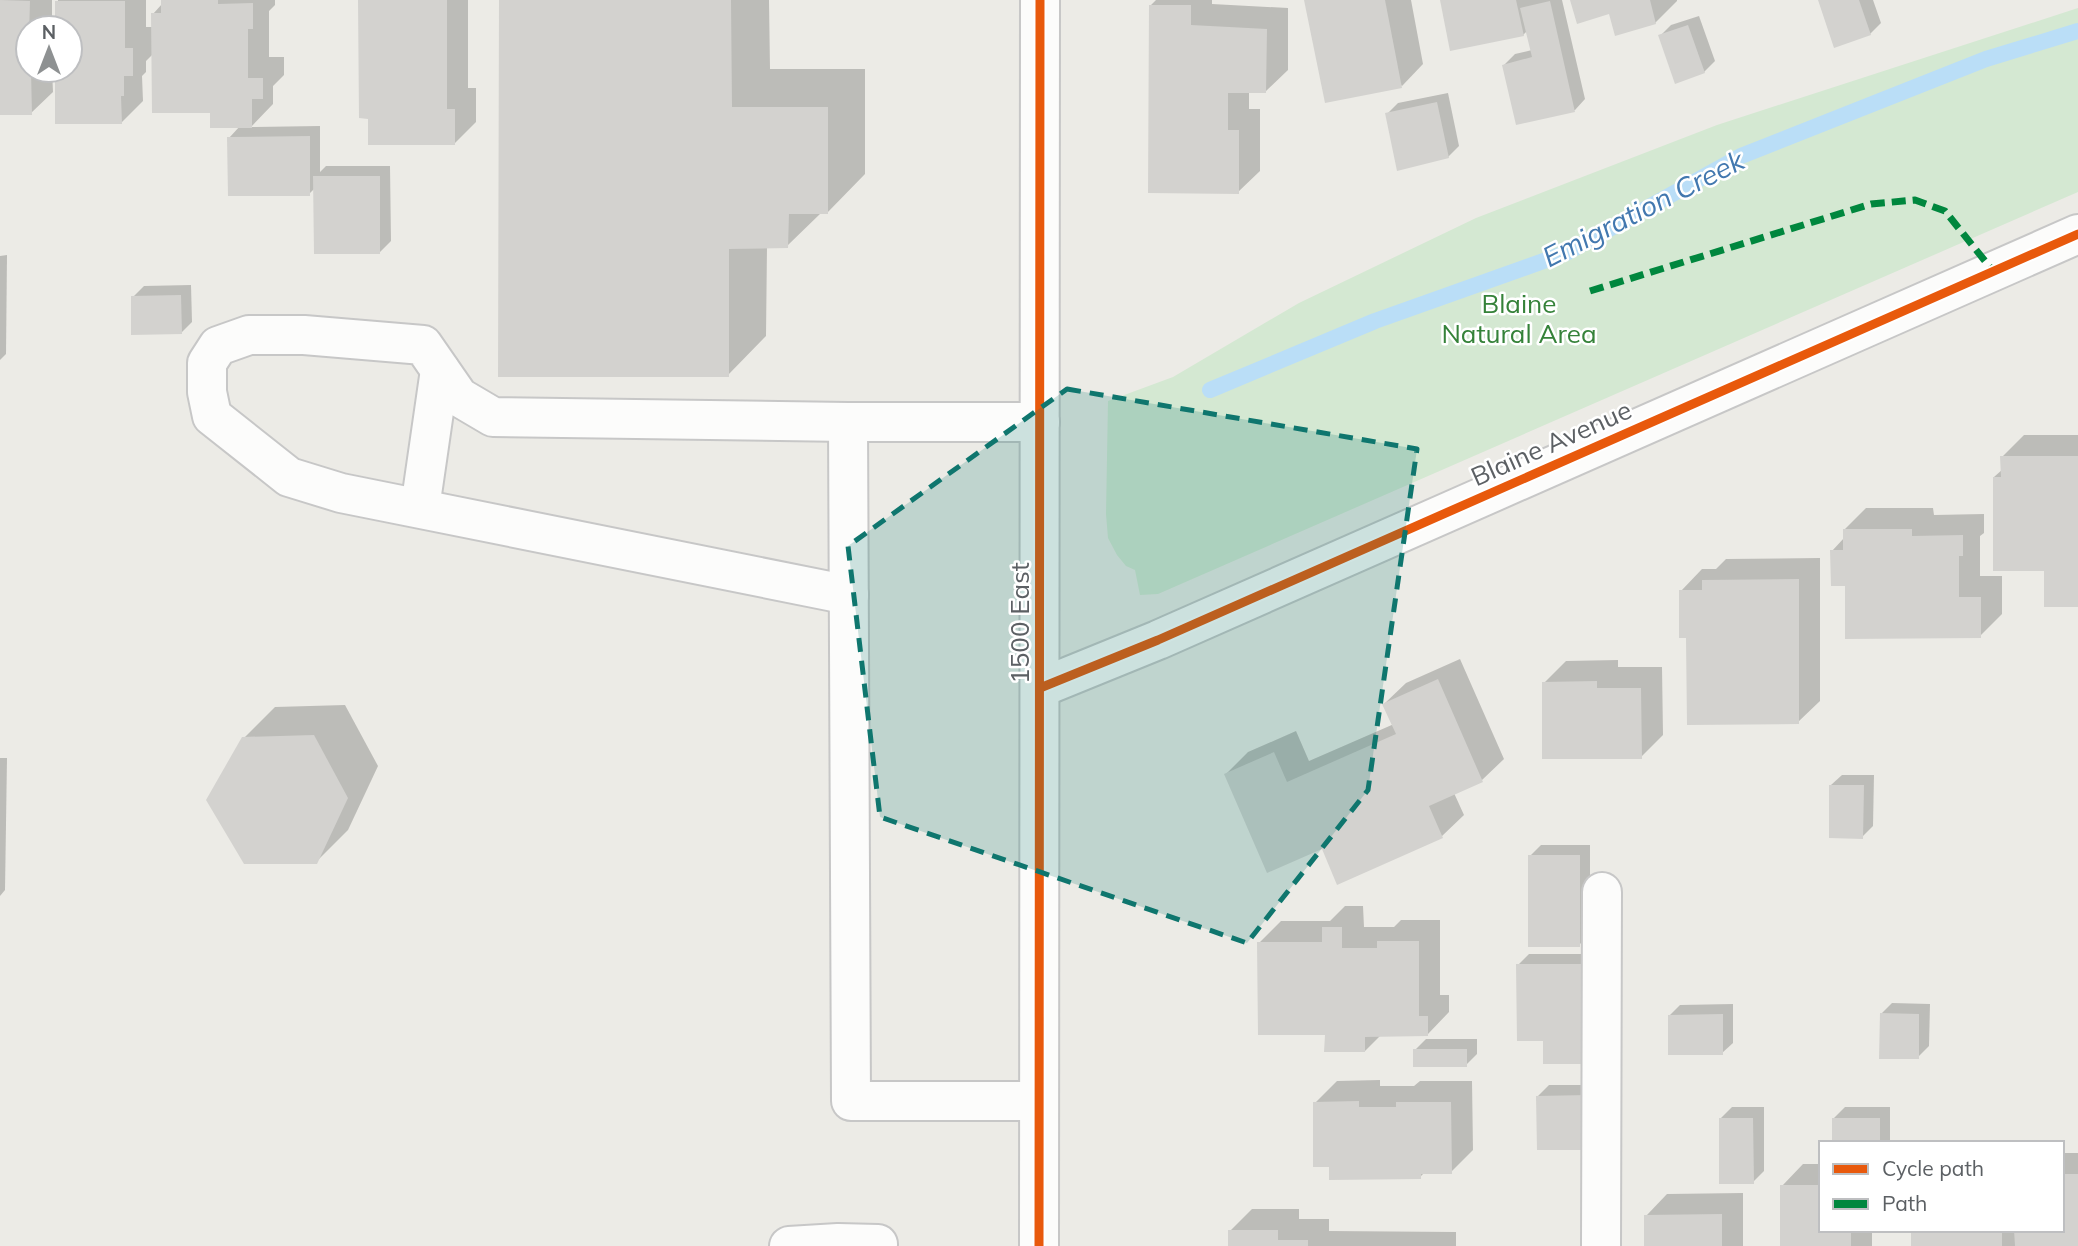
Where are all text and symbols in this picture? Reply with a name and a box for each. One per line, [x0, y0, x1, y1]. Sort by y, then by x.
north arrow [14, 14, 84, 84]
text: N [42, 20, 56, 44]
water label: Emigration Creek [1536, 141, 1751, 274]
park label: Blaine Natural Area [1441, 287, 1597, 350]
street label: Blaine Avenue [1466, 393, 1636, 493]
street label: 1500 East [1003, 562, 1036, 684]
legend [1819, 1141, 2064, 1232]
text: Cycle path [1882, 1155, 1984, 1181]
text: Path [1882, 1190, 1927, 1216]

